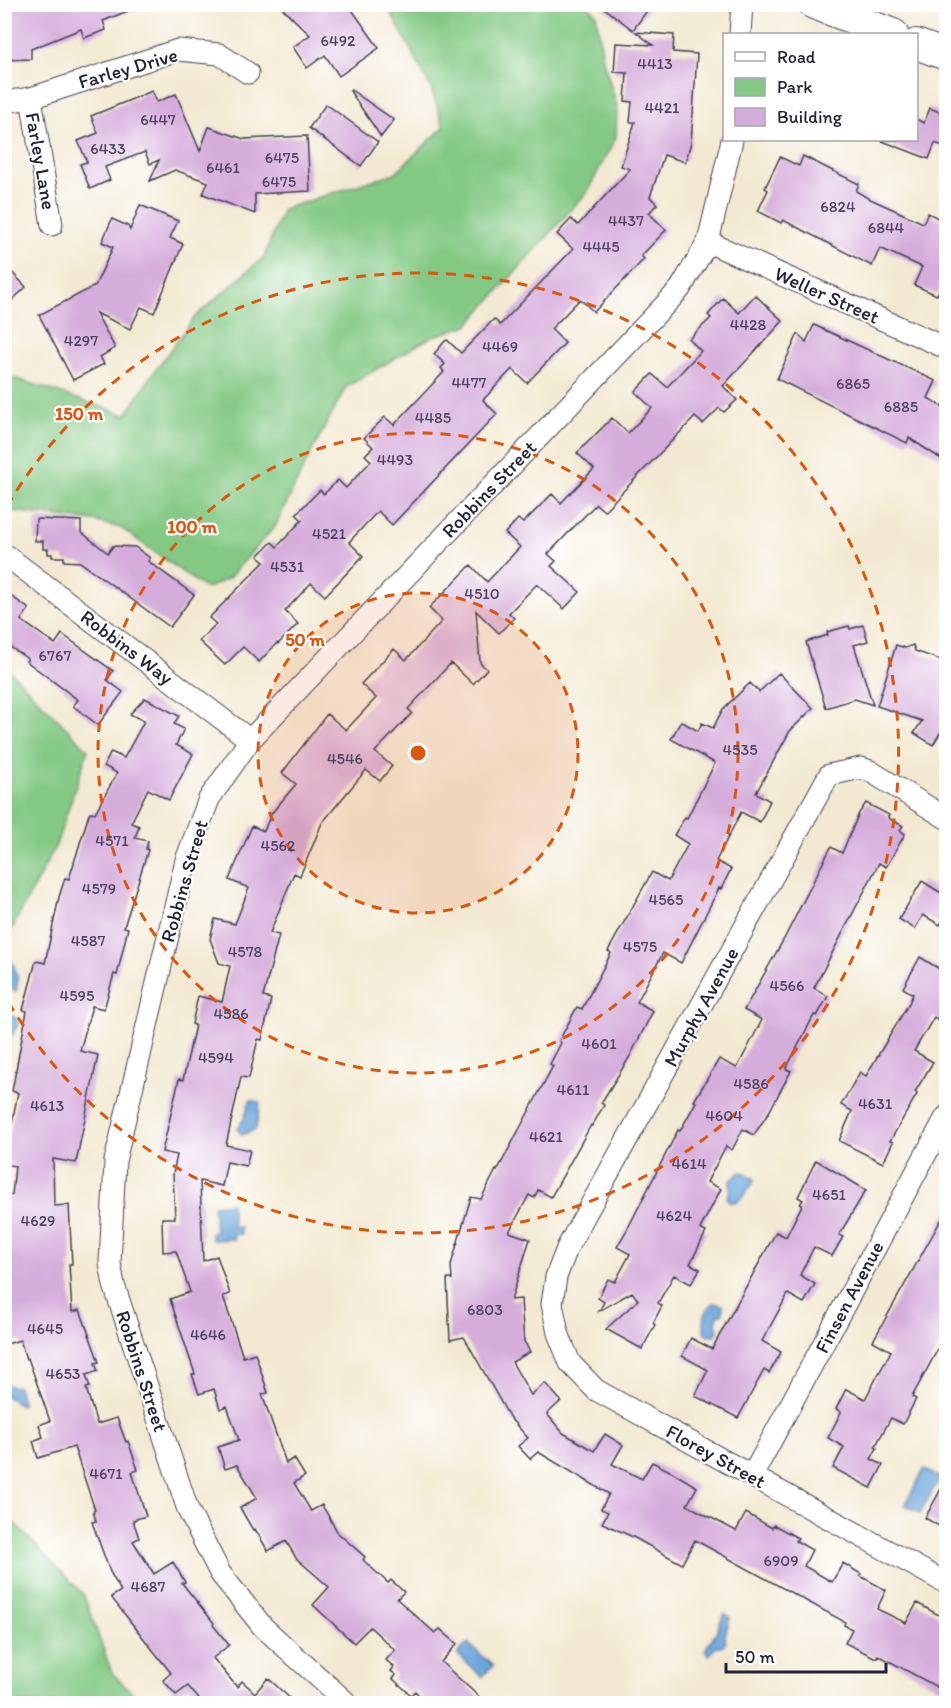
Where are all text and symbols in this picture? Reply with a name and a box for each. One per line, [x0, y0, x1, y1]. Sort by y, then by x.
house number: 6492 [321, 31, 356, 50]
legend [723, 33, 918, 141]
street label: Farley Drive [76, 42, 180, 94]
text: Road [777, 46, 816, 68]
house number: 4413 [637, 54, 673, 73]
text: Park [777, 76, 812, 98]
house number: 4421 [644, 98, 680, 117]
text: Building [777, 106, 843, 128]
street label: Farley Lane [21, 110, 61, 212]
house number: 6447 [140, 110, 176, 129]
house number: 6433 [90, 139, 126, 158]
house number: 6475 [265, 148, 299, 167]
house number: 6461 [206, 158, 241, 177]
house number: 6475 [262, 172, 296, 191]
house number: 6824 [820, 197, 856, 216]
house number: 4437 [608, 211, 644, 230]
house number: 6844 [868, 218, 905, 237]
house number: 4445 [582, 237, 620, 256]
street label: Weller Street [771, 261, 883, 329]
house number: 4428 [730, 315, 766, 334]
house number: 4297 [64, 331, 98, 350]
house number: 4469 [482, 337, 518, 356]
house number: 4477 [451, 373, 487, 392]
house number: 6865 [836, 374, 870, 393]
house number: 6885 [884, 397, 918, 416]
text: 150 m [55, 403, 104, 425]
house number: 4485 [415, 408, 451, 427]
street label: Robbins Street [437, 435, 541, 543]
house number: 4493 [377, 450, 413, 469]
text: 100 m [167, 516, 218, 538]
house number: 4521 [312, 524, 347, 543]
house number: 4531 [270, 557, 305, 576]
house number: 4510 [464, 584, 500, 603]
street label: Robbins Way [76, 604, 179, 690]
text: 50 m [285, 629, 326, 651]
house number: 6767 [39, 646, 71, 665]
house number: 4535 [722, 740, 758, 759]
centre of rings [408, 743, 428, 763]
house number: 4546 [327, 749, 363, 768]
street label: Robbins Street [155, 817, 213, 945]
house number: 4571 [95, 831, 129, 850]
house number: 4562 [261, 836, 296, 855]
house number: 4579 [82, 879, 116, 898]
house number: 4565 [649, 890, 683, 909]
house number: 4587 [71, 931, 105, 950]
house number: 4575 [623, 937, 657, 956]
house number: 4578 [228, 942, 263, 961]
street label: Murphy Avenue [658, 943, 744, 1071]
house number: 4566 [770, 976, 804, 995]
house number: 4595 [60, 986, 94, 1005]
house number: 4586 [213, 1004, 249, 1023]
house number: 4601 [581, 1034, 617, 1053]
house number: 4594 [198, 1048, 234, 1067]
house number: 4586 [733, 1074, 769, 1093]
house number: 4611 [557, 1080, 590, 1099]
house number: 4631 [858, 1094, 893, 1113]
house number: 4613 [30, 1096, 64, 1115]
house number: 4604 [705, 1106, 743, 1125]
house number: 4621 [529, 1127, 564, 1146]
house number: 4614 [671, 1154, 707, 1173]
house number: 4651 [812, 1185, 847, 1204]
house number: 4624 [656, 1206, 692, 1225]
house number: 4629 [21, 1211, 55, 1230]
street label: Finsen Avenue [809, 1237, 889, 1357]
house number: 6803 [467, 1300, 503, 1319]
street label: Robbins Street [111, 1307, 173, 1435]
house number: 4645 [27, 1319, 63, 1338]
house number: 4646 [190, 1325, 226, 1344]
house number: 4653 [45, 1364, 81, 1383]
street label: Florey Street [662, 1419, 770, 1493]
house number: 4671 [89, 1464, 123, 1483]
house number: 6909 [763, 1551, 799, 1570]
house number: 4687 [131, 1577, 165, 1596]
scale bar [726, 1636, 886, 1674]
text: 50 m [735, 1646, 775, 1668]

